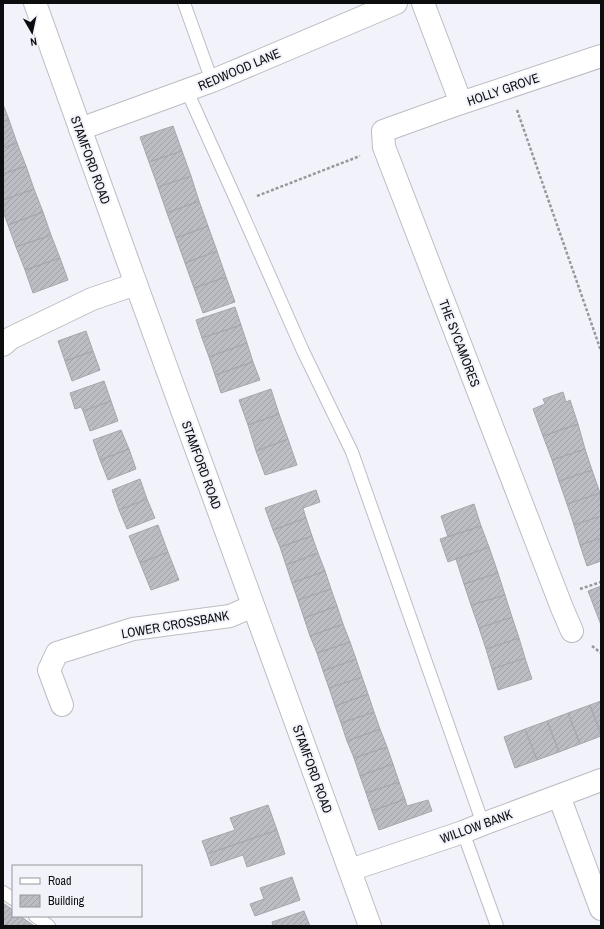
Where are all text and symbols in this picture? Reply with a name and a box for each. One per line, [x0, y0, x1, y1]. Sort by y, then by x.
north arrow [12, 12, 52, 52]
text: N [29, 34, 38, 49]
street label: REDWOOD LANE [196, 45, 283, 94]
street label: HOLLY GROVE [465, 69, 542, 110]
street label: STAMFORD ROAD [67, 114, 114, 207]
street label: THE SYCAMORES [435, 297, 484, 389]
street label: STAMFORD ROAD [178, 419, 225, 512]
street label: LOWER CROSSBANK [120, 607, 230, 642]
street label: STAMFORD ROAD [289, 723, 336, 816]
street label: WILLOW BANK [438, 806, 514, 847]
legend [12, 865, 142, 917]
text: Road [48, 873, 72, 889]
text: Building [48, 893, 85, 909]

